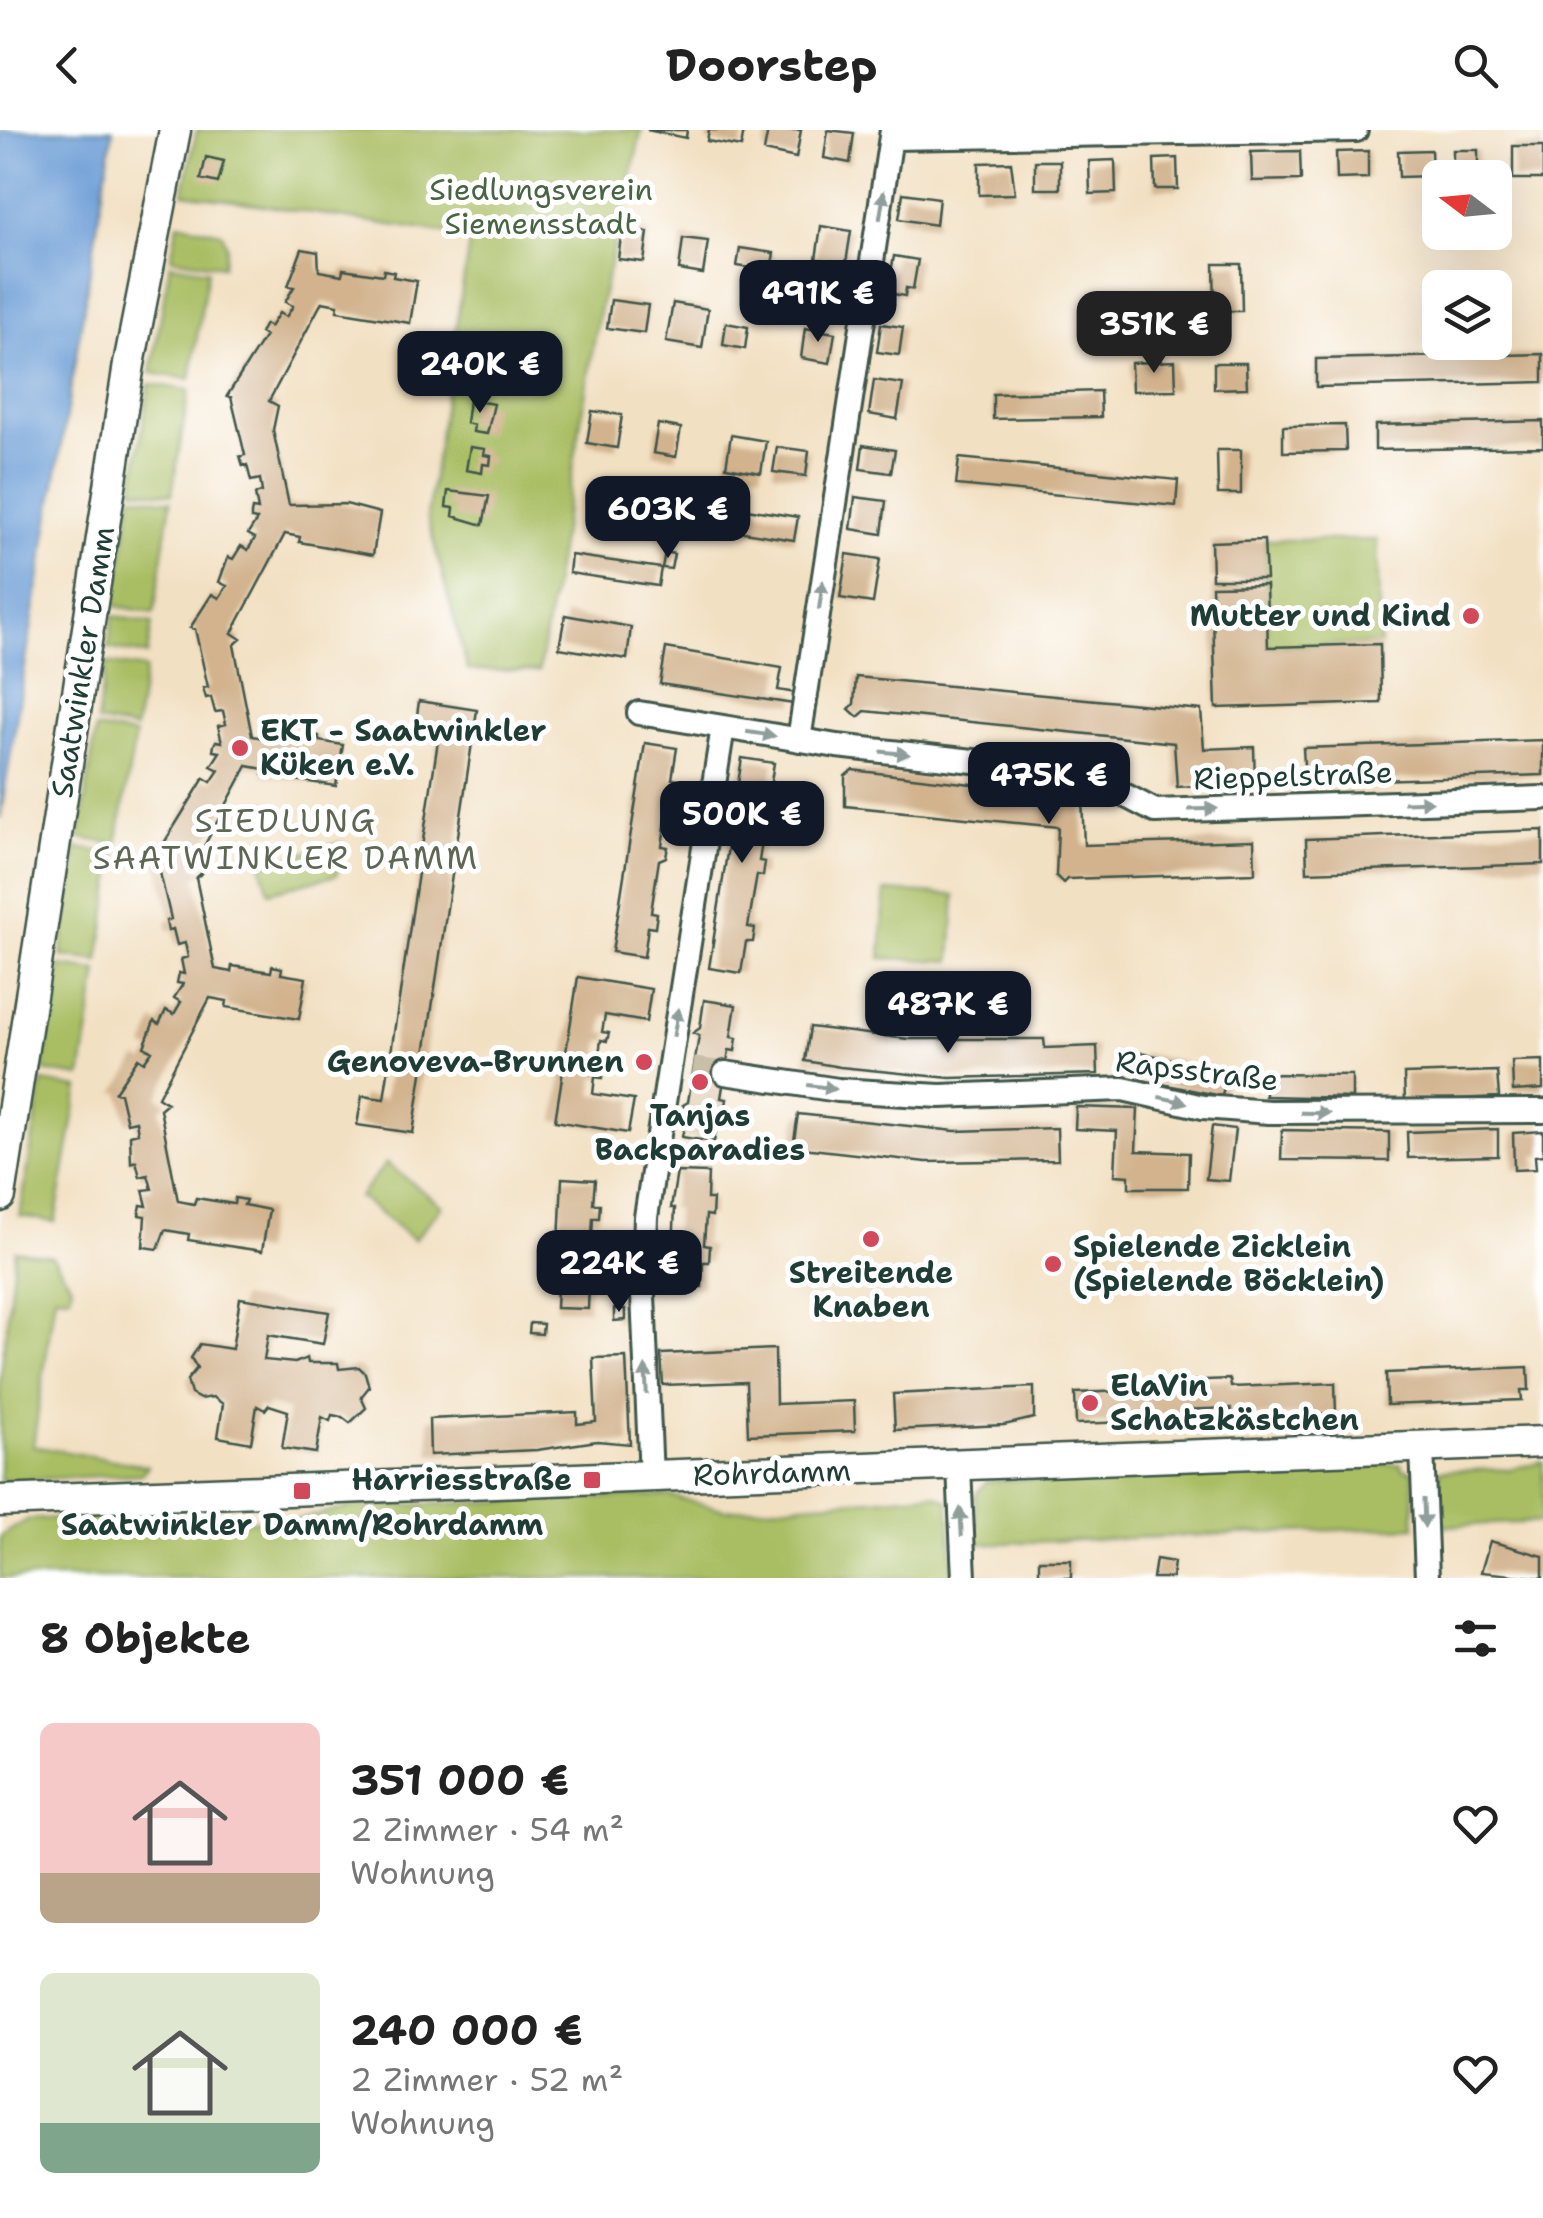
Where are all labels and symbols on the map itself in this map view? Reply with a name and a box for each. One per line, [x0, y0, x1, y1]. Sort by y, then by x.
north arrow [1422, 160, 1512, 250]
park label: Siedlungsverein Siemensstadt [429, 169, 653, 244]
one-way arrow [874, 188, 890, 220]
pin: 491K € [737, 260, 899, 345]
pin: 351K € [1073, 291, 1235, 376]
pin: 240K € [399, 331, 561, 416]
pin: 603K € [587, 476, 749, 561]
street label: Saatwinkler Damm [41, 523, 124, 801]
one-way arrow [813, 578, 829, 610]
place label: Mutter und Kind [1190, 595, 1451, 636]
marker: Mutter und Kind [1460, 605, 1482, 627]
place label: EKT - Saatwinkler Küken e.V. [260, 710, 546, 785]
one-way arrow [746, 727, 777, 742]
marker: EKT - Saatwinkler Küken e.V. [229, 737, 251, 759]
pin: 475K € [968, 742, 1130, 827]
one-way arrow [880, 745, 912, 761]
street label: Rieppelstraße [1193, 752, 1393, 799]
pin: 500K € [661, 781, 823, 866]
one-way arrow [1402, 794, 1434, 810]
district label: SIEDLUNG SAATWINKLER DAMM [93, 799, 479, 879]
one-way arrow [1187, 801, 1219, 817]
pin: 487K € [867, 971, 1029, 1056]
one-way arrow [669, 1006, 684, 1037]
street label: Rapsstraße [1113, 1040, 1281, 1101]
place label: Genoveva-Brunnen [327, 1041, 624, 1082]
marker: Genoveva-Brunnen [633, 1051, 655, 1073]
marker: Tanjas Backparadies [689, 1071, 711, 1093]
one-way arrow [806, 1080, 838, 1096]
one-way arrow [1158, 1093, 1189, 1109]
place label: Tanjas Backparadies [595, 1095, 805, 1170]
one-way arrow [1299, 1105, 1331, 1121]
place label: Spielende Zicklein (Spielende Böcklein) [1073, 1226, 1385, 1301]
marker: Streitende Knaben [860, 1228, 882, 1250]
pin: 224K € [538, 1230, 700, 1315]
place label: Streitende Knaben [789, 1252, 953, 1327]
marker: Spielende Zicklein (Spielende Böcklein) [1042, 1253, 1064, 1275]
one-way arrow [638, 1363, 654, 1395]
place label: ElaVin Schatzkästchen [1110, 1365, 1359, 1440]
marker: ElaVin Schatzkästchen [1079, 1392, 1101, 1414]
street label: Rohrdamm [692, 1449, 852, 1496]
place label: Harriesstraße [352, 1459, 572, 1500]
marker: Harriesstraße [581, 1469, 603, 1491]
marker: Saatwinkler Damm/Rohrdamm [291, 1480, 313, 1502]
one-way arrow [1417, 1497, 1433, 1529]
place label: Saatwinkler Damm/Rohrdamm [61, 1504, 543, 1545]
one-way arrow [953, 1506, 969, 1538]

